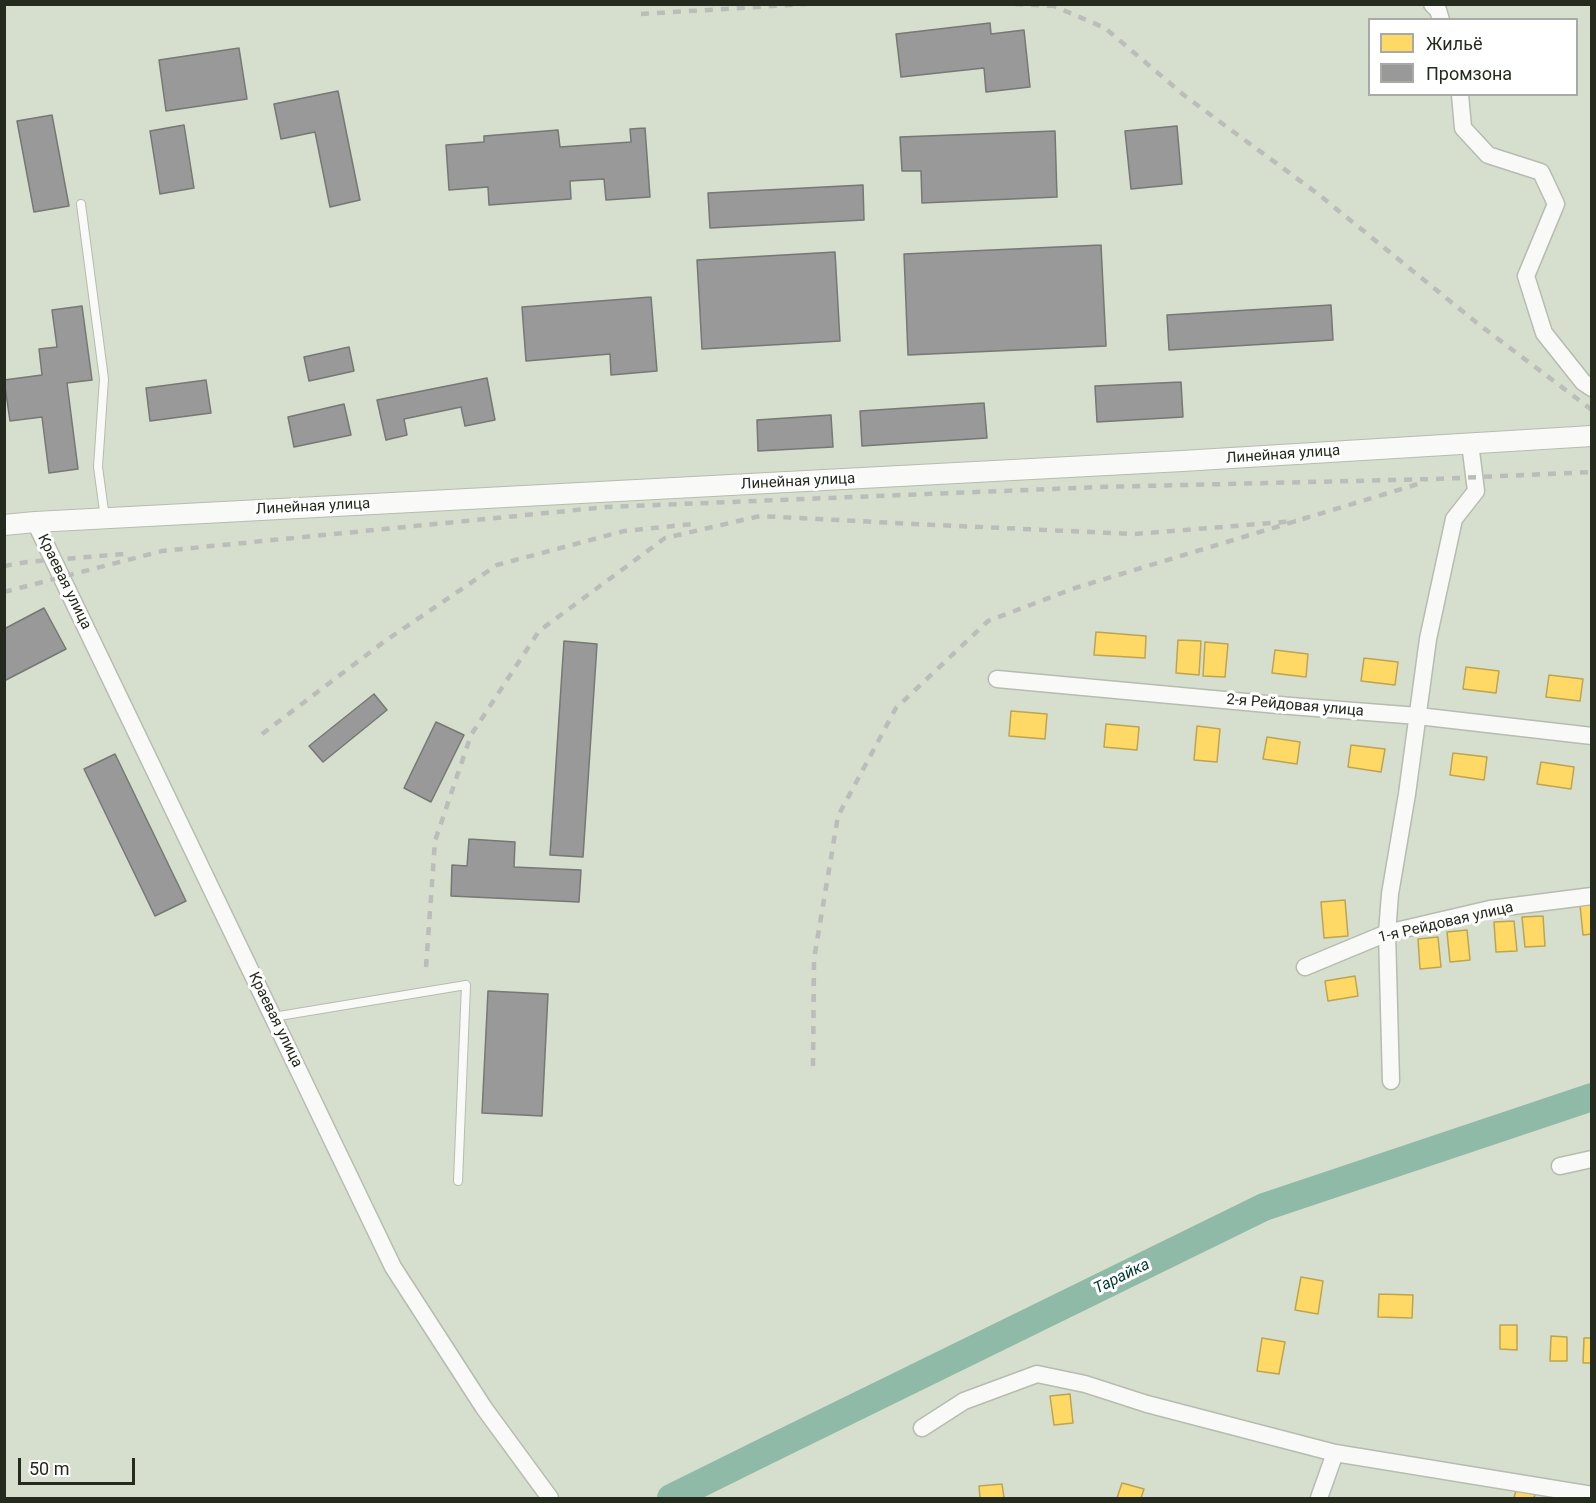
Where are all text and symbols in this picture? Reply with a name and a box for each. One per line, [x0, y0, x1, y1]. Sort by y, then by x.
legend [1368, 18, 1578, 96]
text: Жильё [1426, 33, 1482, 54]
text: Промзона [1426, 63, 1512, 84]
street label: Линейная улица [1225, 442, 1341, 468]
street label: Линейная улица [740, 470, 856, 494]
street label: Линейная улица [255, 495, 371, 519]
street label: Краевая улица [33, 531, 95, 633]
street label: 2-я Рейдовая улица [1225, 691, 1365, 721]
street label: 1-я Рейдовая улица [1377, 899, 1515, 947]
street label: Краевая улица [244, 969, 306, 1071]
water label: Тарайка [1091, 1255, 1153, 1299]
scale bar [21, 1446, 138, 1484]
text: 50 m [29, 1458, 69, 1479]

